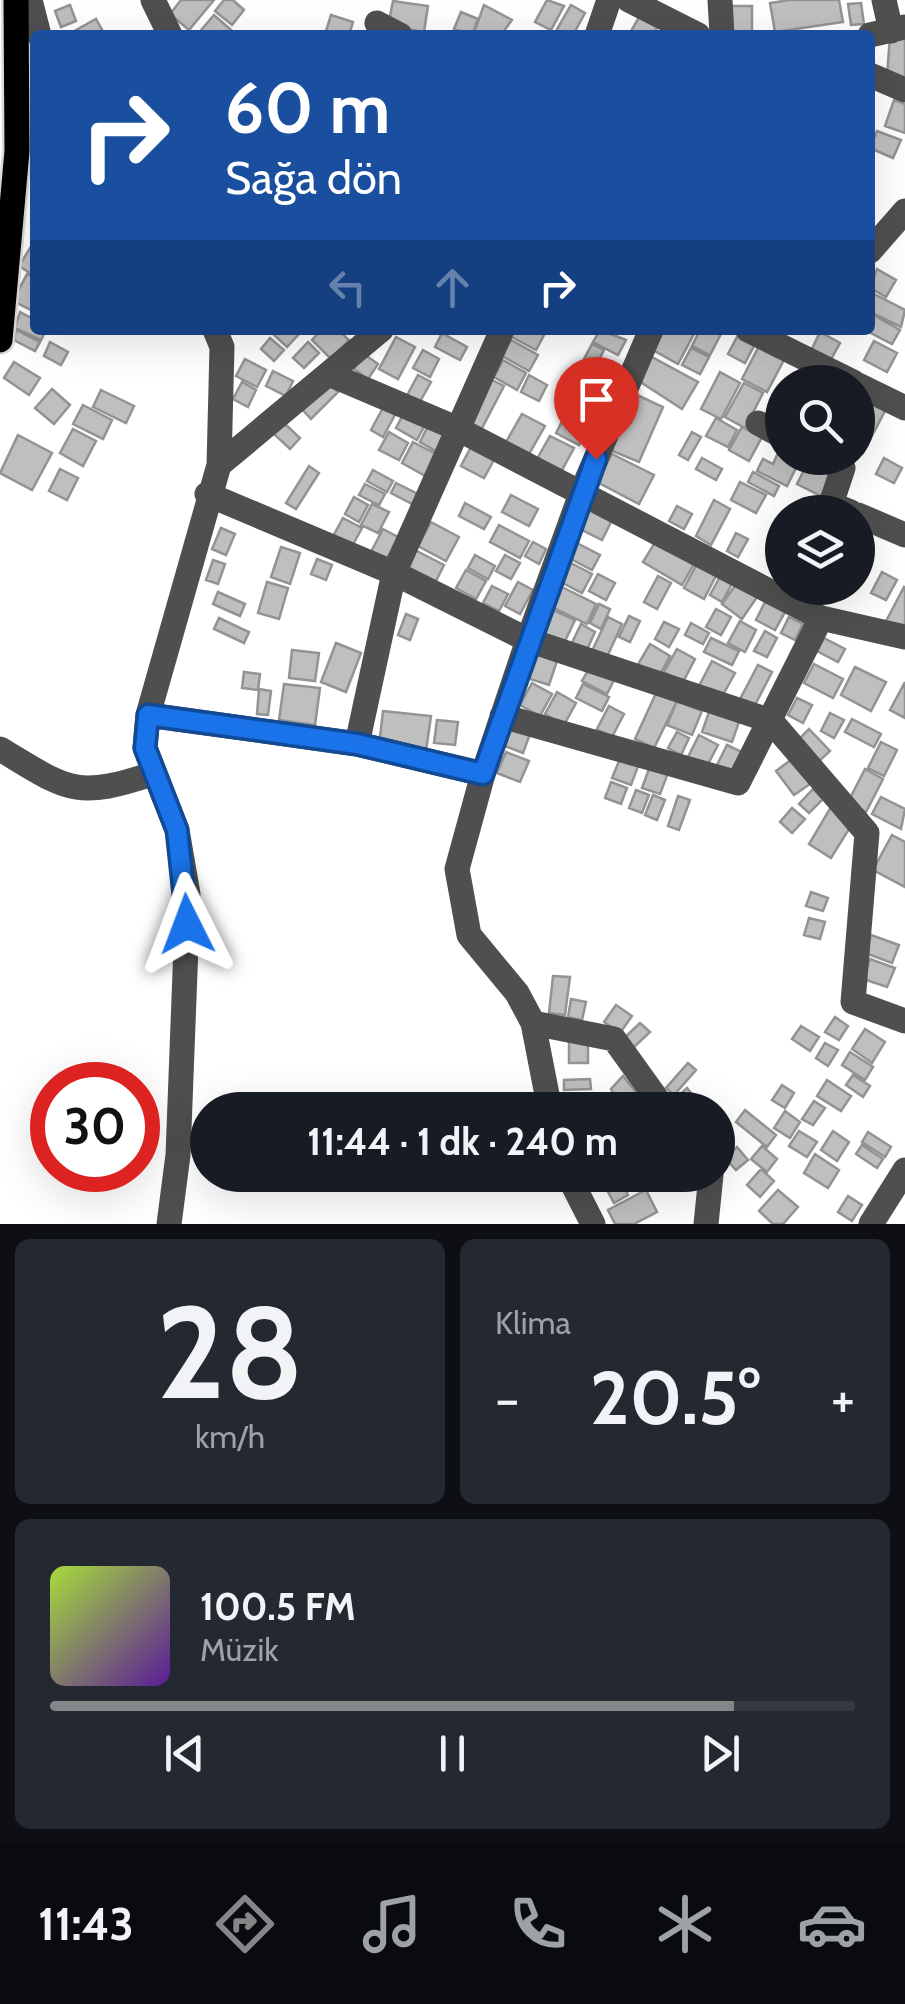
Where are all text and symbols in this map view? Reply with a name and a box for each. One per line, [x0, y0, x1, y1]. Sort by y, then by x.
text: 60 m [225, 65, 390, 151]
icon: right [60, 70, 190, 200]
text: Sağa dön [225, 151, 402, 205]
icon: left [320, 260, 375, 315]
icon: ahead [425, 260, 480, 315]
icon: right [530, 260, 585, 315]
pin [554, 357, 639, 460]
map controls [765, 365, 875, 605]
button: search [765, 365, 875, 475]
icon: arrive [569, 372, 624, 427]
button: layers [765, 495, 875, 605]
position arrow [135, 872, 239, 976]
speed limit sign: 30 [30, 1062, 160, 1192]
text: 11:44 · 1 dk · 240 m [307, 1118, 618, 1165]
text: 28 [156, 1273, 304, 1431]
text: Klima [495, 1303, 571, 1342]
text: 20.5° [590, 1352, 760, 1443]
text: − [495, 1365, 519, 1432]
text: + [831, 1365, 855, 1432]
text: km/h [195, 1417, 265, 1456]
text: 100.5 FM [200, 1583, 356, 1630]
text: Müzik [200, 1630, 279, 1669]
icon: previous [157, 1726, 212, 1781]
icon: pause [425, 1726, 480, 1781]
icon: next [693, 1726, 748, 1781]
icon: directions [210, 1889, 280, 1959]
icon: music [357, 1889, 427, 1959]
icon: phone [503, 1889, 573, 1959]
icon: climate [650, 1889, 720, 1959]
icon: car [797, 1889, 867, 1959]
text: 11:43 [38, 1897, 134, 1951]

